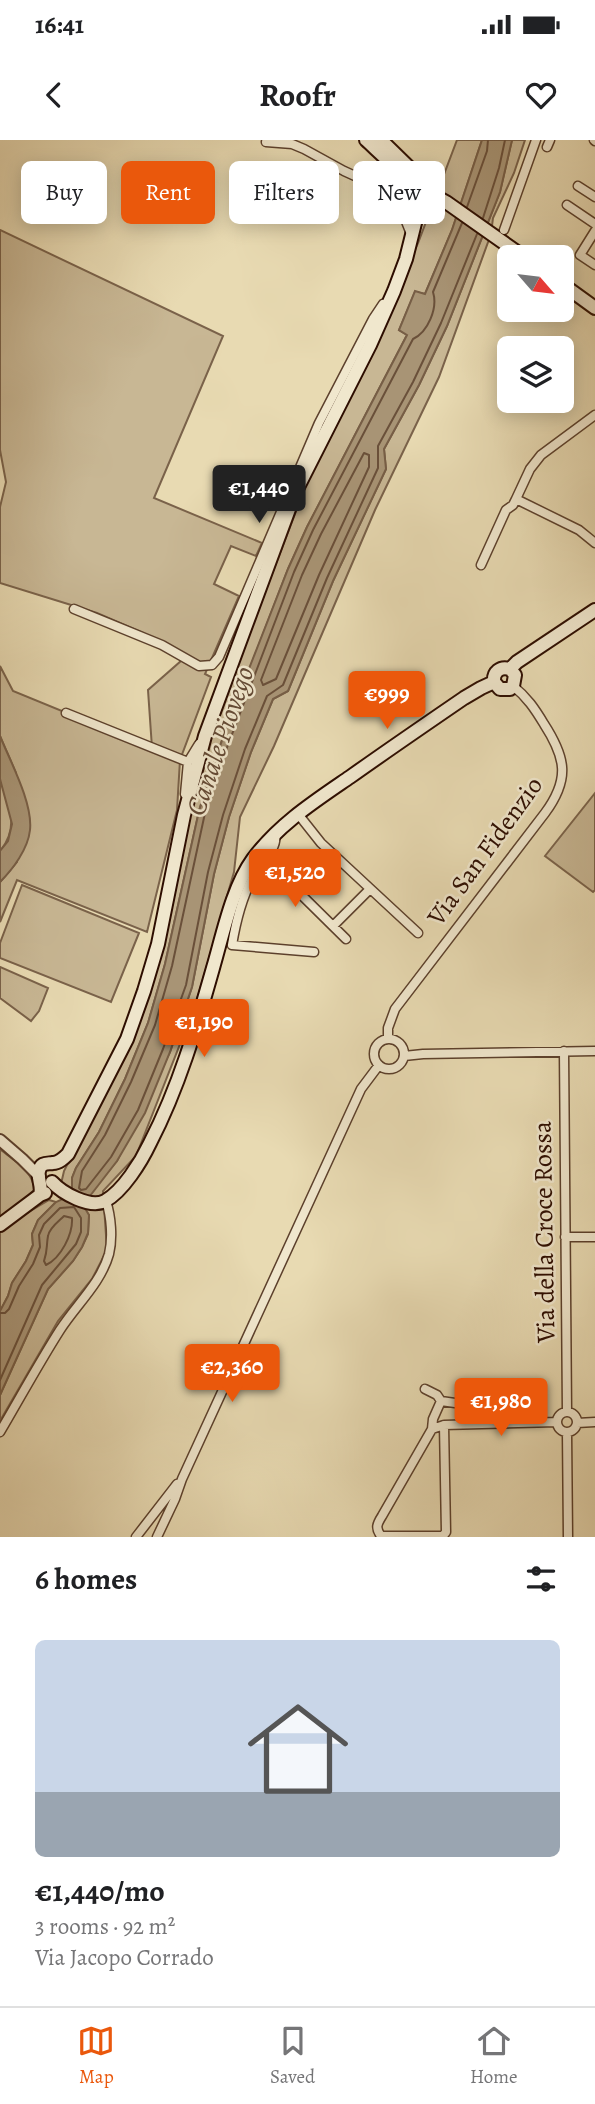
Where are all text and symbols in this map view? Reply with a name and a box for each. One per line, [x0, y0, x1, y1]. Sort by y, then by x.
text: 16:41 [35, 7, 84, 42]
text: Roofr [259, 73, 336, 117]
icon: back [35, 76, 73, 114]
icon: heart [522, 76, 560, 114]
chip: Buy [21, 161, 107, 224]
chip: Rent [121, 161, 215, 224]
chip: Filters [229, 161, 339, 224]
chip: New [353, 161, 445, 224]
north arrow [497, 245, 574, 322]
map controls [497, 245, 574, 413]
button: layers [497, 336, 574, 413]
pin: €1,440 [202, 466, 316, 525]
text: €1,440 [229, 472, 289, 503]
water label: Canale Piovego [177, 661, 263, 821]
pin: €999 [346, 672, 428, 731]
text: €999 [364, 678, 410, 709]
street label: Via San Fidenzio [418, 769, 551, 933]
pin: €1,520 [238, 850, 352, 909]
text: €1,520 [265, 856, 325, 887]
pin: €1,190 [147, 1000, 261, 1059]
text: €1,190 [175, 1006, 233, 1037]
street label: Via della Croce Rossa [525, 1121, 563, 1344]
pin: €2,360 [175, 1344, 289, 1404]
text: €2,360 [201, 1351, 263, 1382]
pin: €1,980 [444, 1378, 558, 1438]
text: €1,980 [471, 1385, 531, 1416]
text: 6 homes [35, 1559, 137, 1599]
icon: filters [522, 1560, 560, 1598]
icon: home [235, 1686, 361, 1812]
text: €1,440/mo [35, 1871, 165, 1911]
text: 3 rooms · 92 m² [35, 1911, 175, 1942]
text: Via Jacopo Corrado [35, 1942, 214, 1973]
tab: Map [77, 2022, 115, 2090]
tab: Saved [270, 2022, 315, 2090]
tab: Home [470, 2022, 518, 2090]

